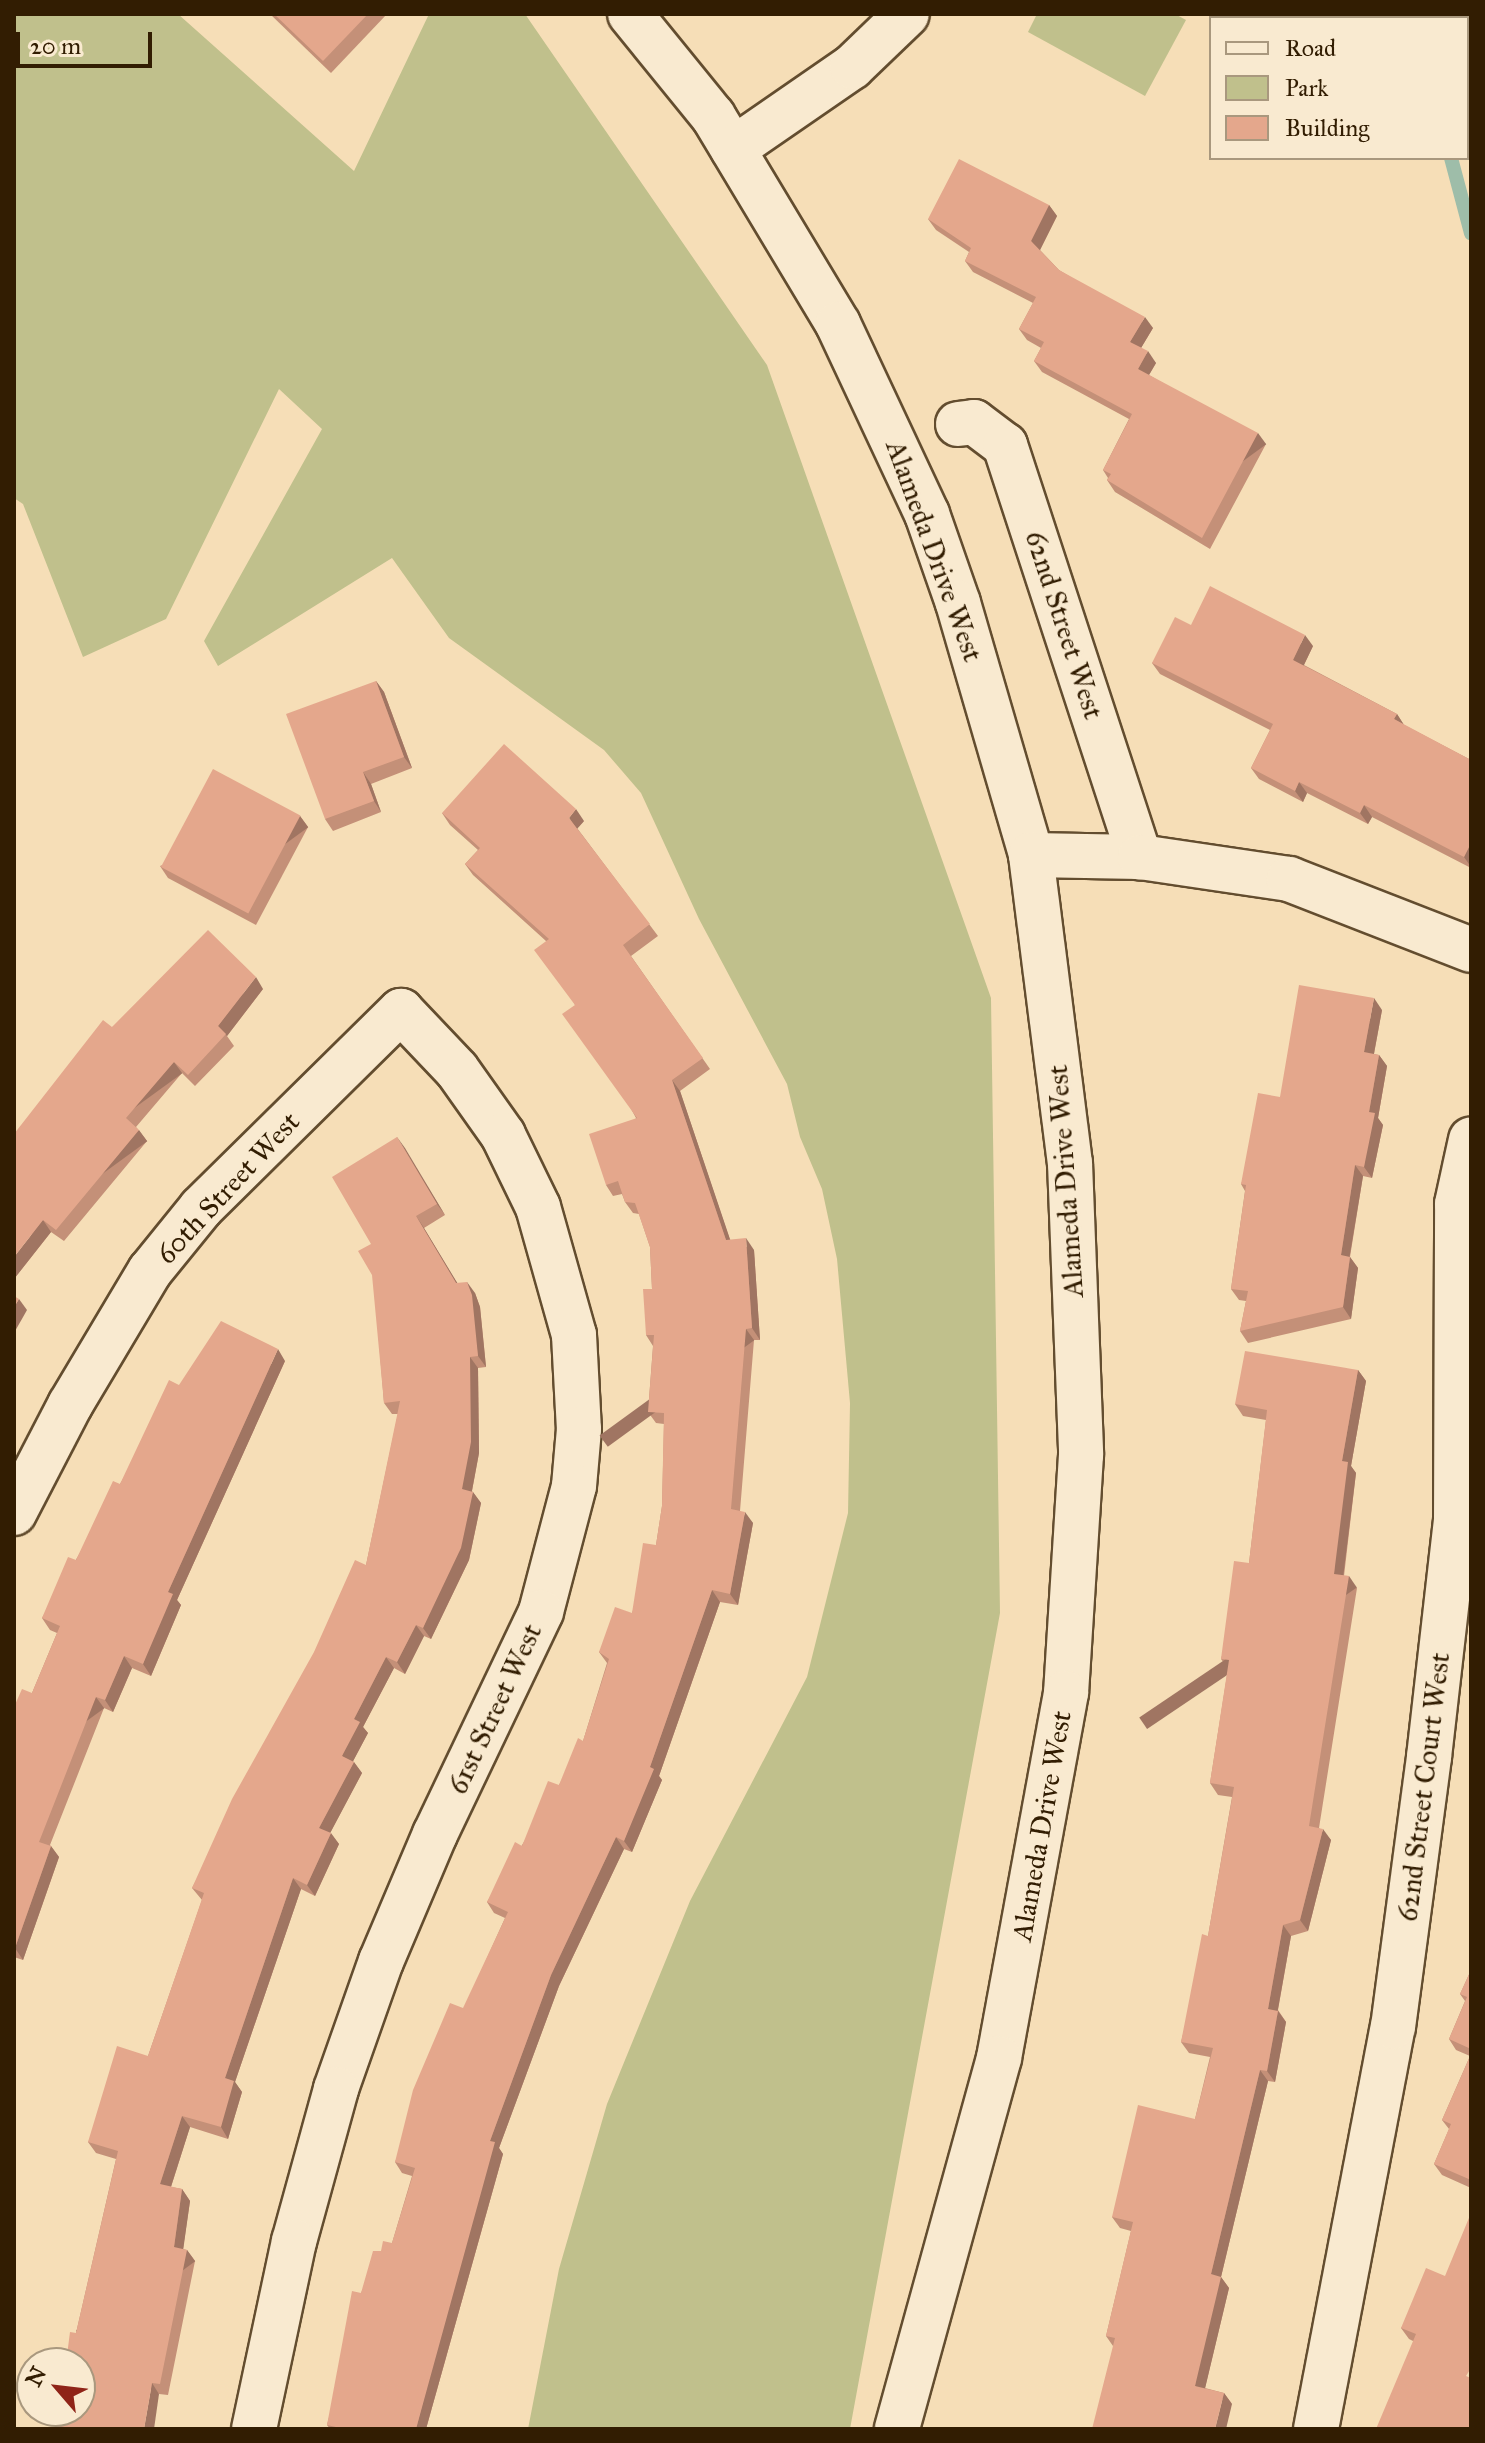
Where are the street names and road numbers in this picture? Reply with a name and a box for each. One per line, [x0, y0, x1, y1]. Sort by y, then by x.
street label: Alameda Drive West [878, 436, 990, 666]
street label: 62nd Street West [1018, 527, 1110, 723]
street label: Alameda Drive West [1041, 1063, 1091, 1299]
street label: 60th Street West [149, 1105, 307, 1271]
street label: 61st Street West [441, 1618, 549, 1800]
street label: 62nd Street Court West [1391, 1650, 1457, 1924]
street label: Alameda Drive West [1005, 1708, 1079, 1944]

